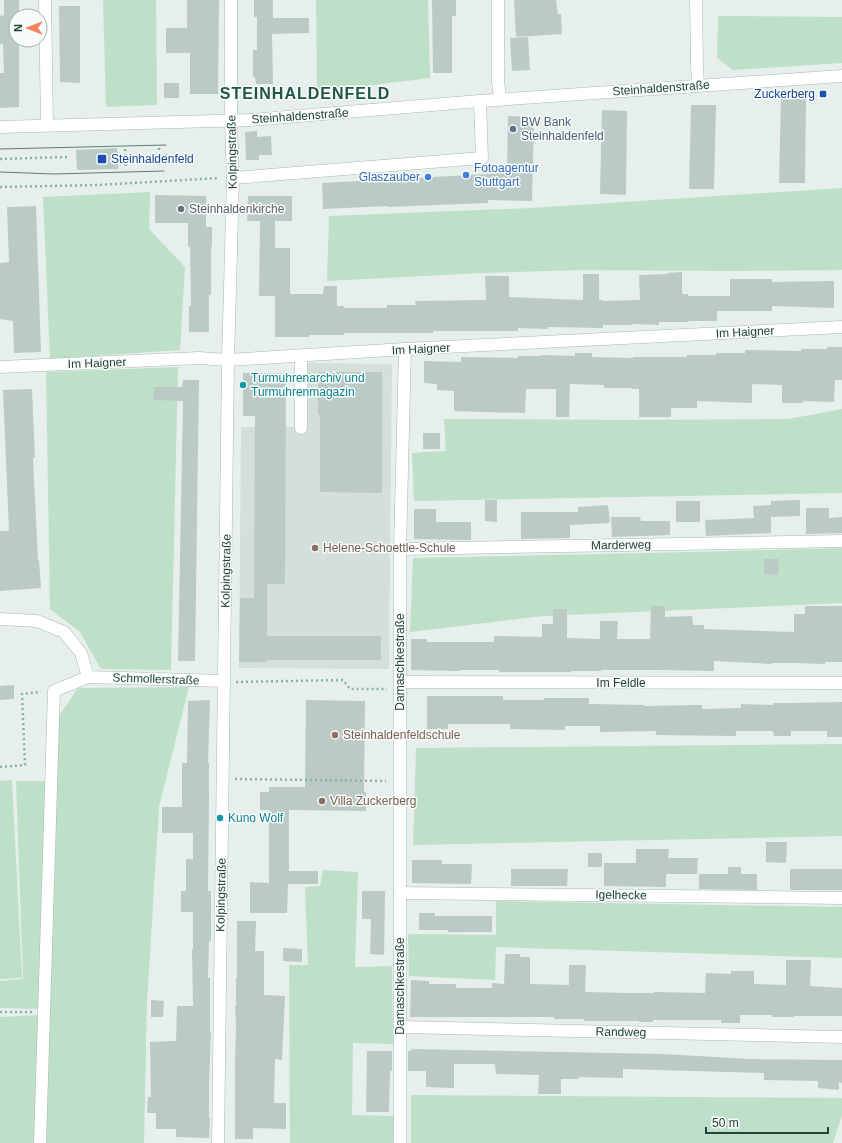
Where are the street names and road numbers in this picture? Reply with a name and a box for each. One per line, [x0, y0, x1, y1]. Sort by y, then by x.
street label: Steinhaldenstraße [612, 78, 710, 98]
street label: Steinhaldenstraße [251, 106, 349, 126]
street label: Kolpingstraße [224, 115, 240, 189]
street label: Im Haigner [715, 323, 775, 341]
street label: Im Haigner [391, 340, 451, 358]
street label: Im Haigner [67, 355, 127, 371]
street label: Kolpingstraße [218, 534, 234, 608]
street label: Marderweg [591, 537, 651, 553]
street label: Damaschkestraße [393, 613, 407, 711]
street label: Schmollerstraße [112, 670, 200, 688]
street label: Im Feldle [596, 676, 646, 690]
street label: Kolpingstraße [213, 858, 229, 932]
street label: Igelhecke [595, 888, 647, 902]
street label: Damaschkestraße [393, 937, 407, 1035]
street label: Randweg [596, 1025, 646, 1039]

